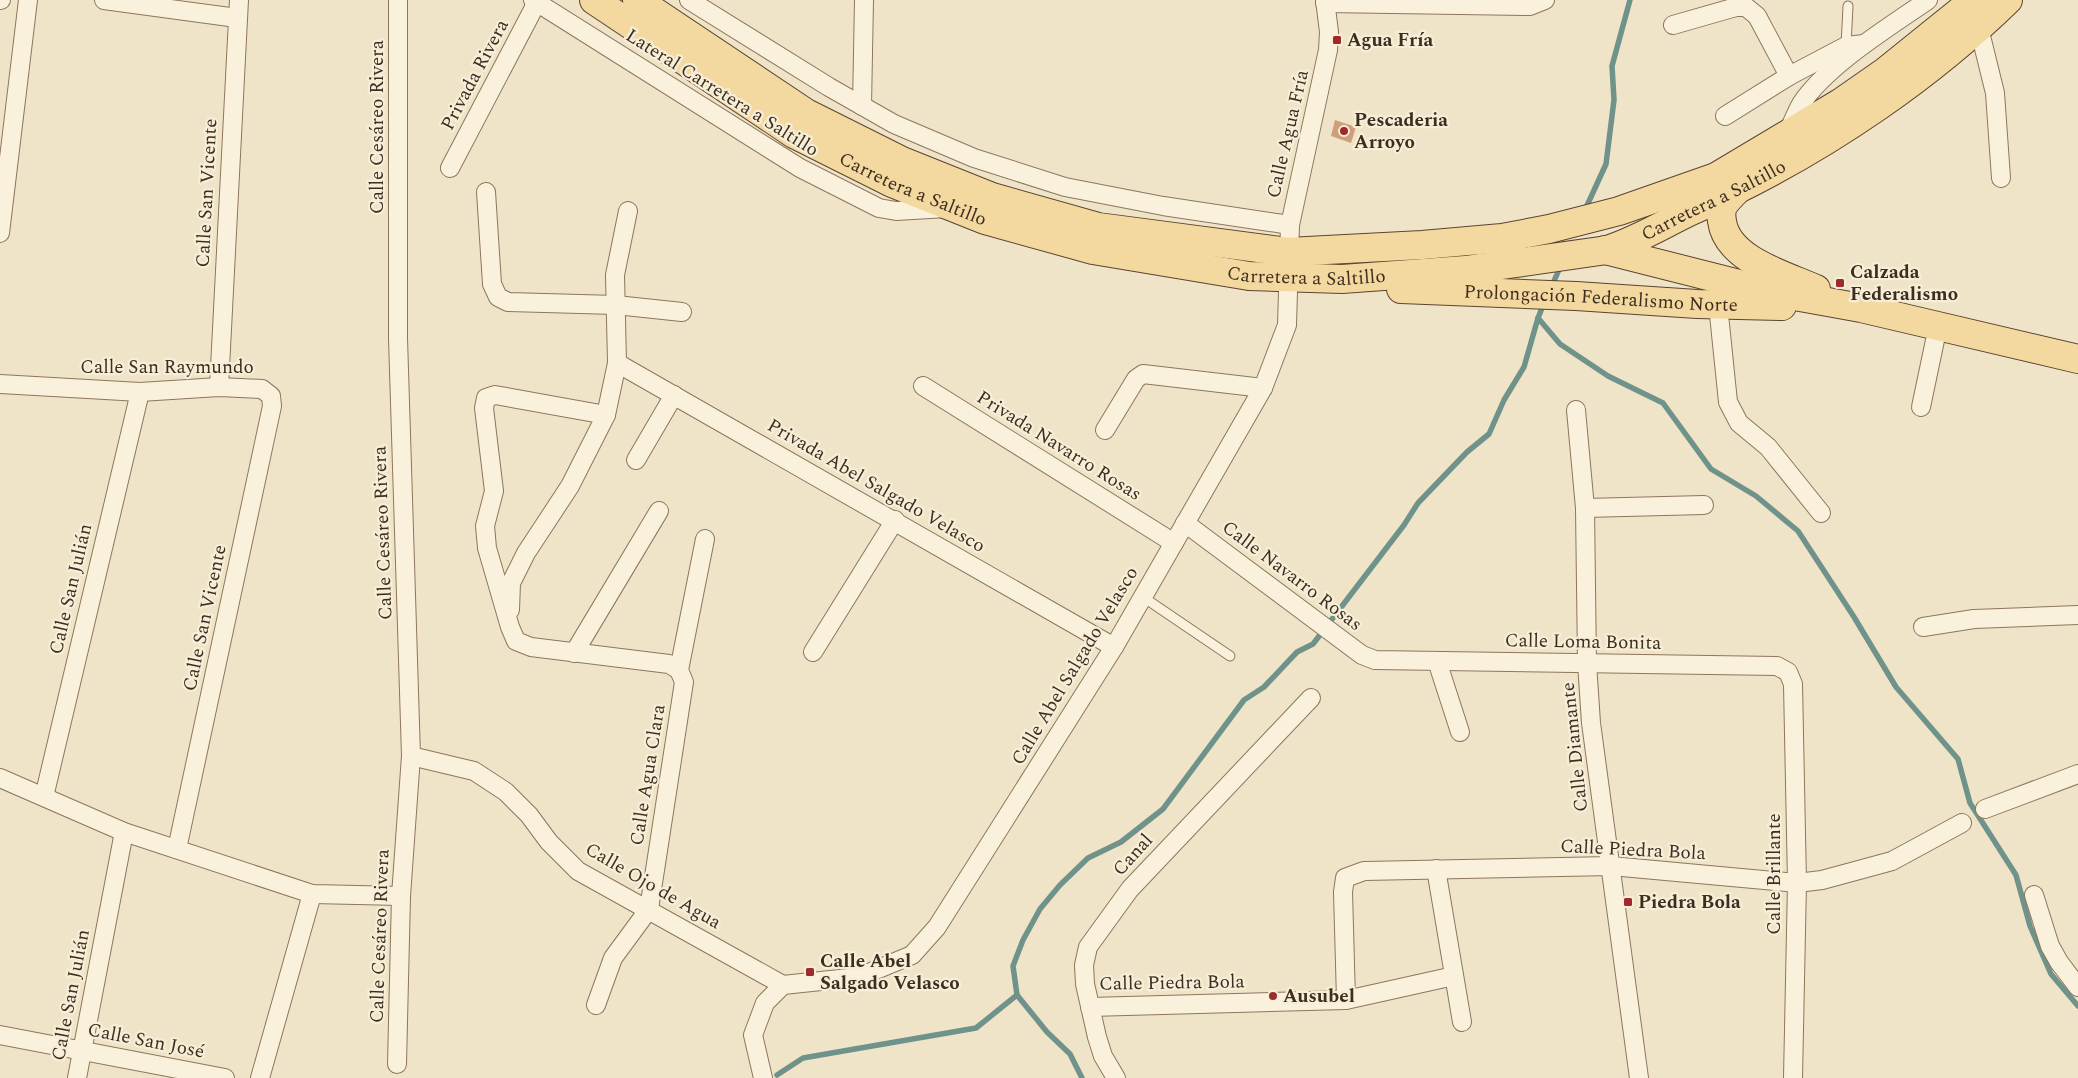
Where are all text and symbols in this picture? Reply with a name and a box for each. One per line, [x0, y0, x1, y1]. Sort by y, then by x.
street label: Privada Rivera [433, 14, 517, 136]
street label: Lateral Carretera a Saltillo [620, 22, 824, 164]
place label: Agua Fría [1347, 26, 1434, 55]
marker: Agua Fría [1331, 34, 1343, 46]
street label: Calle Cesáreo Rivera [363, 39, 392, 214]
street label: Calle Agua Fría [1259, 66, 1317, 201]
place label: Pescaderia Arroyo [1354, 106, 1448, 157]
street label: Calle San Vicente [189, 118, 225, 268]
marker: Pescaderia Arroyo [1338, 125, 1350, 137]
street label: Carretera a Saltillo [834, 144, 991, 234]
street label: Carretera a Saltillo [1636, 152, 1791, 249]
street label: Carretera a Saltillo [1225, 258, 1387, 294]
place label: Calzada Federalismo [1850, 258, 1958, 309]
street label: Prolongación Federalismo Norte [1463, 277, 1738, 319]
marker: Calzada Federalismo [1834, 277, 1846, 289]
street label: Calle San Raymundo [80, 353, 254, 382]
street label: Privada Navarro Rosas [971, 383, 1147, 509]
street label: Privada Abel Salgado Velasco [761, 412, 991, 560]
street label: Calle Cesáreo Rivera [365, 445, 401, 621]
street label: Calle Navarro Rosas [1216, 513, 1368, 639]
street label: Calle San Julián [42, 521, 100, 657]
street label: Calle San Vicente [175, 542, 235, 694]
street label: Calle Abel Salgado Velasco [1004, 561, 1146, 771]
street label: Calle Loma Bonita [1504, 626, 1662, 658]
street label: Calle Diamante [1554, 681, 1596, 813]
street label: Calle Agua Clara [623, 702, 674, 848]
street label: Calle Brillante [1760, 813, 1789, 935]
street label: Canal [1106, 827, 1160, 883]
street label: Calle Piedra Bola [1560, 832, 1707, 868]
street label: Calle Ojo de Agua [579, 835, 727, 937]
street label: Calle Cesáreo Rivera [362, 848, 398, 1024]
place label: Piedra Bola [1638, 888, 1741, 917]
marker: Piedra Bola [1622, 896, 1634, 908]
street label: Calle San Julián [44, 927, 98, 1063]
place label: Calle Abel Salgado Velasco [820, 947, 960, 998]
marker: Calle Abel Salgado Velasco [804, 966, 816, 978]
street label: Calle Piedra Bola [1099, 967, 1246, 999]
place label: Ausubel [1283, 982, 1355, 1011]
marker: Ausubel [1267, 990, 1279, 1002]
street label: Calle San José [85, 1015, 207, 1067]

